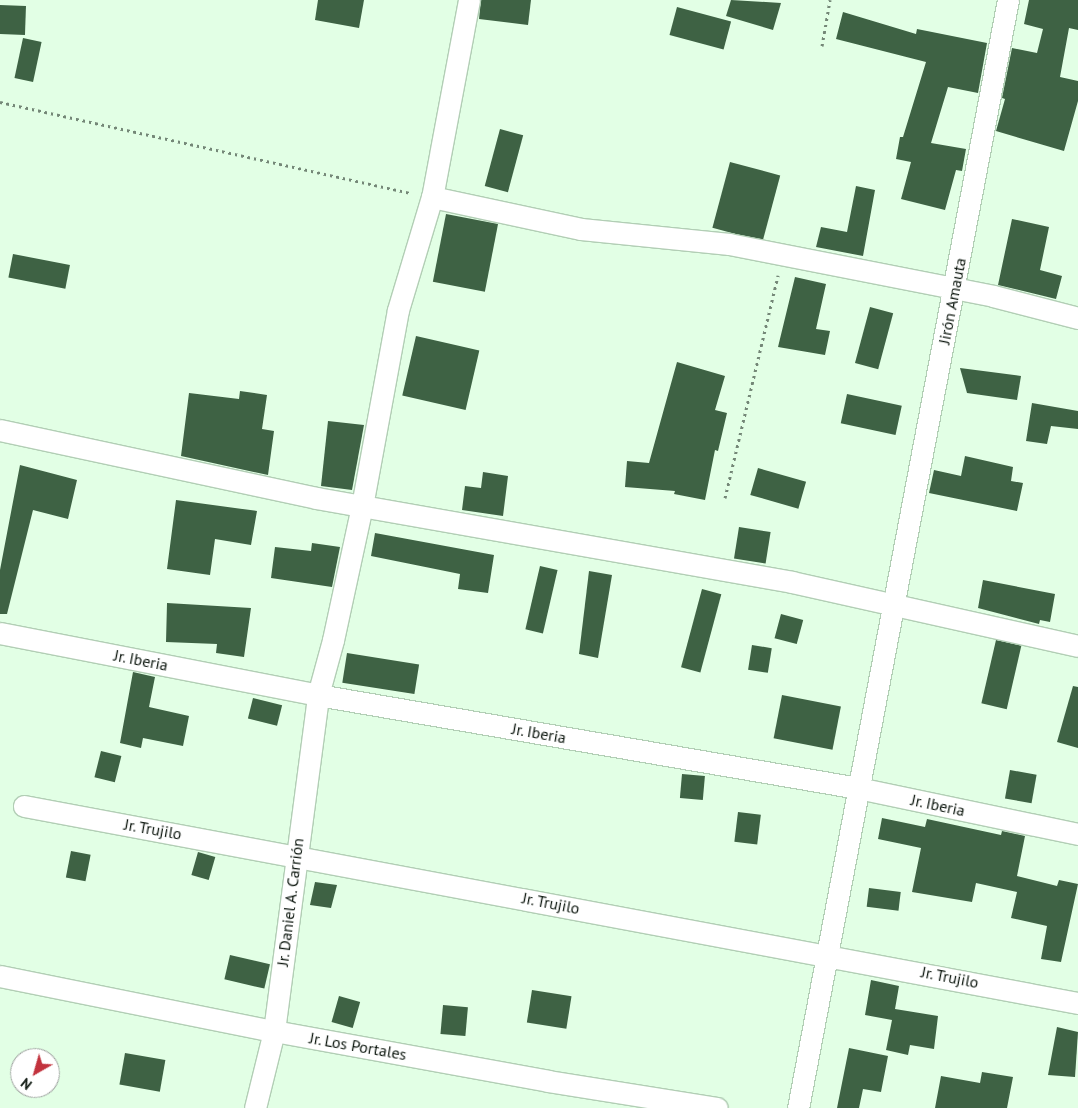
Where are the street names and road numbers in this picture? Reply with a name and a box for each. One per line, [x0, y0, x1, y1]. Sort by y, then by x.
street label: Jirón Amauta [934, 256, 970, 346]
street label: Jr. Iberia [112, 645, 170, 675]
street label: Jr. Iberia [510, 719, 568, 747]
street label: Jr. Iberia [909, 790, 967, 820]
street label: Jr. Trujilo [122, 814, 184, 844]
street label: Jr. Daniel A. Carrión [272, 835, 308, 969]
street label: Jr. Trujilo [520, 888, 582, 918]
street label: Jr. Trujilo [919, 962, 981, 992]
street label: Jr. Los Portales [307, 1028, 409, 1064]

